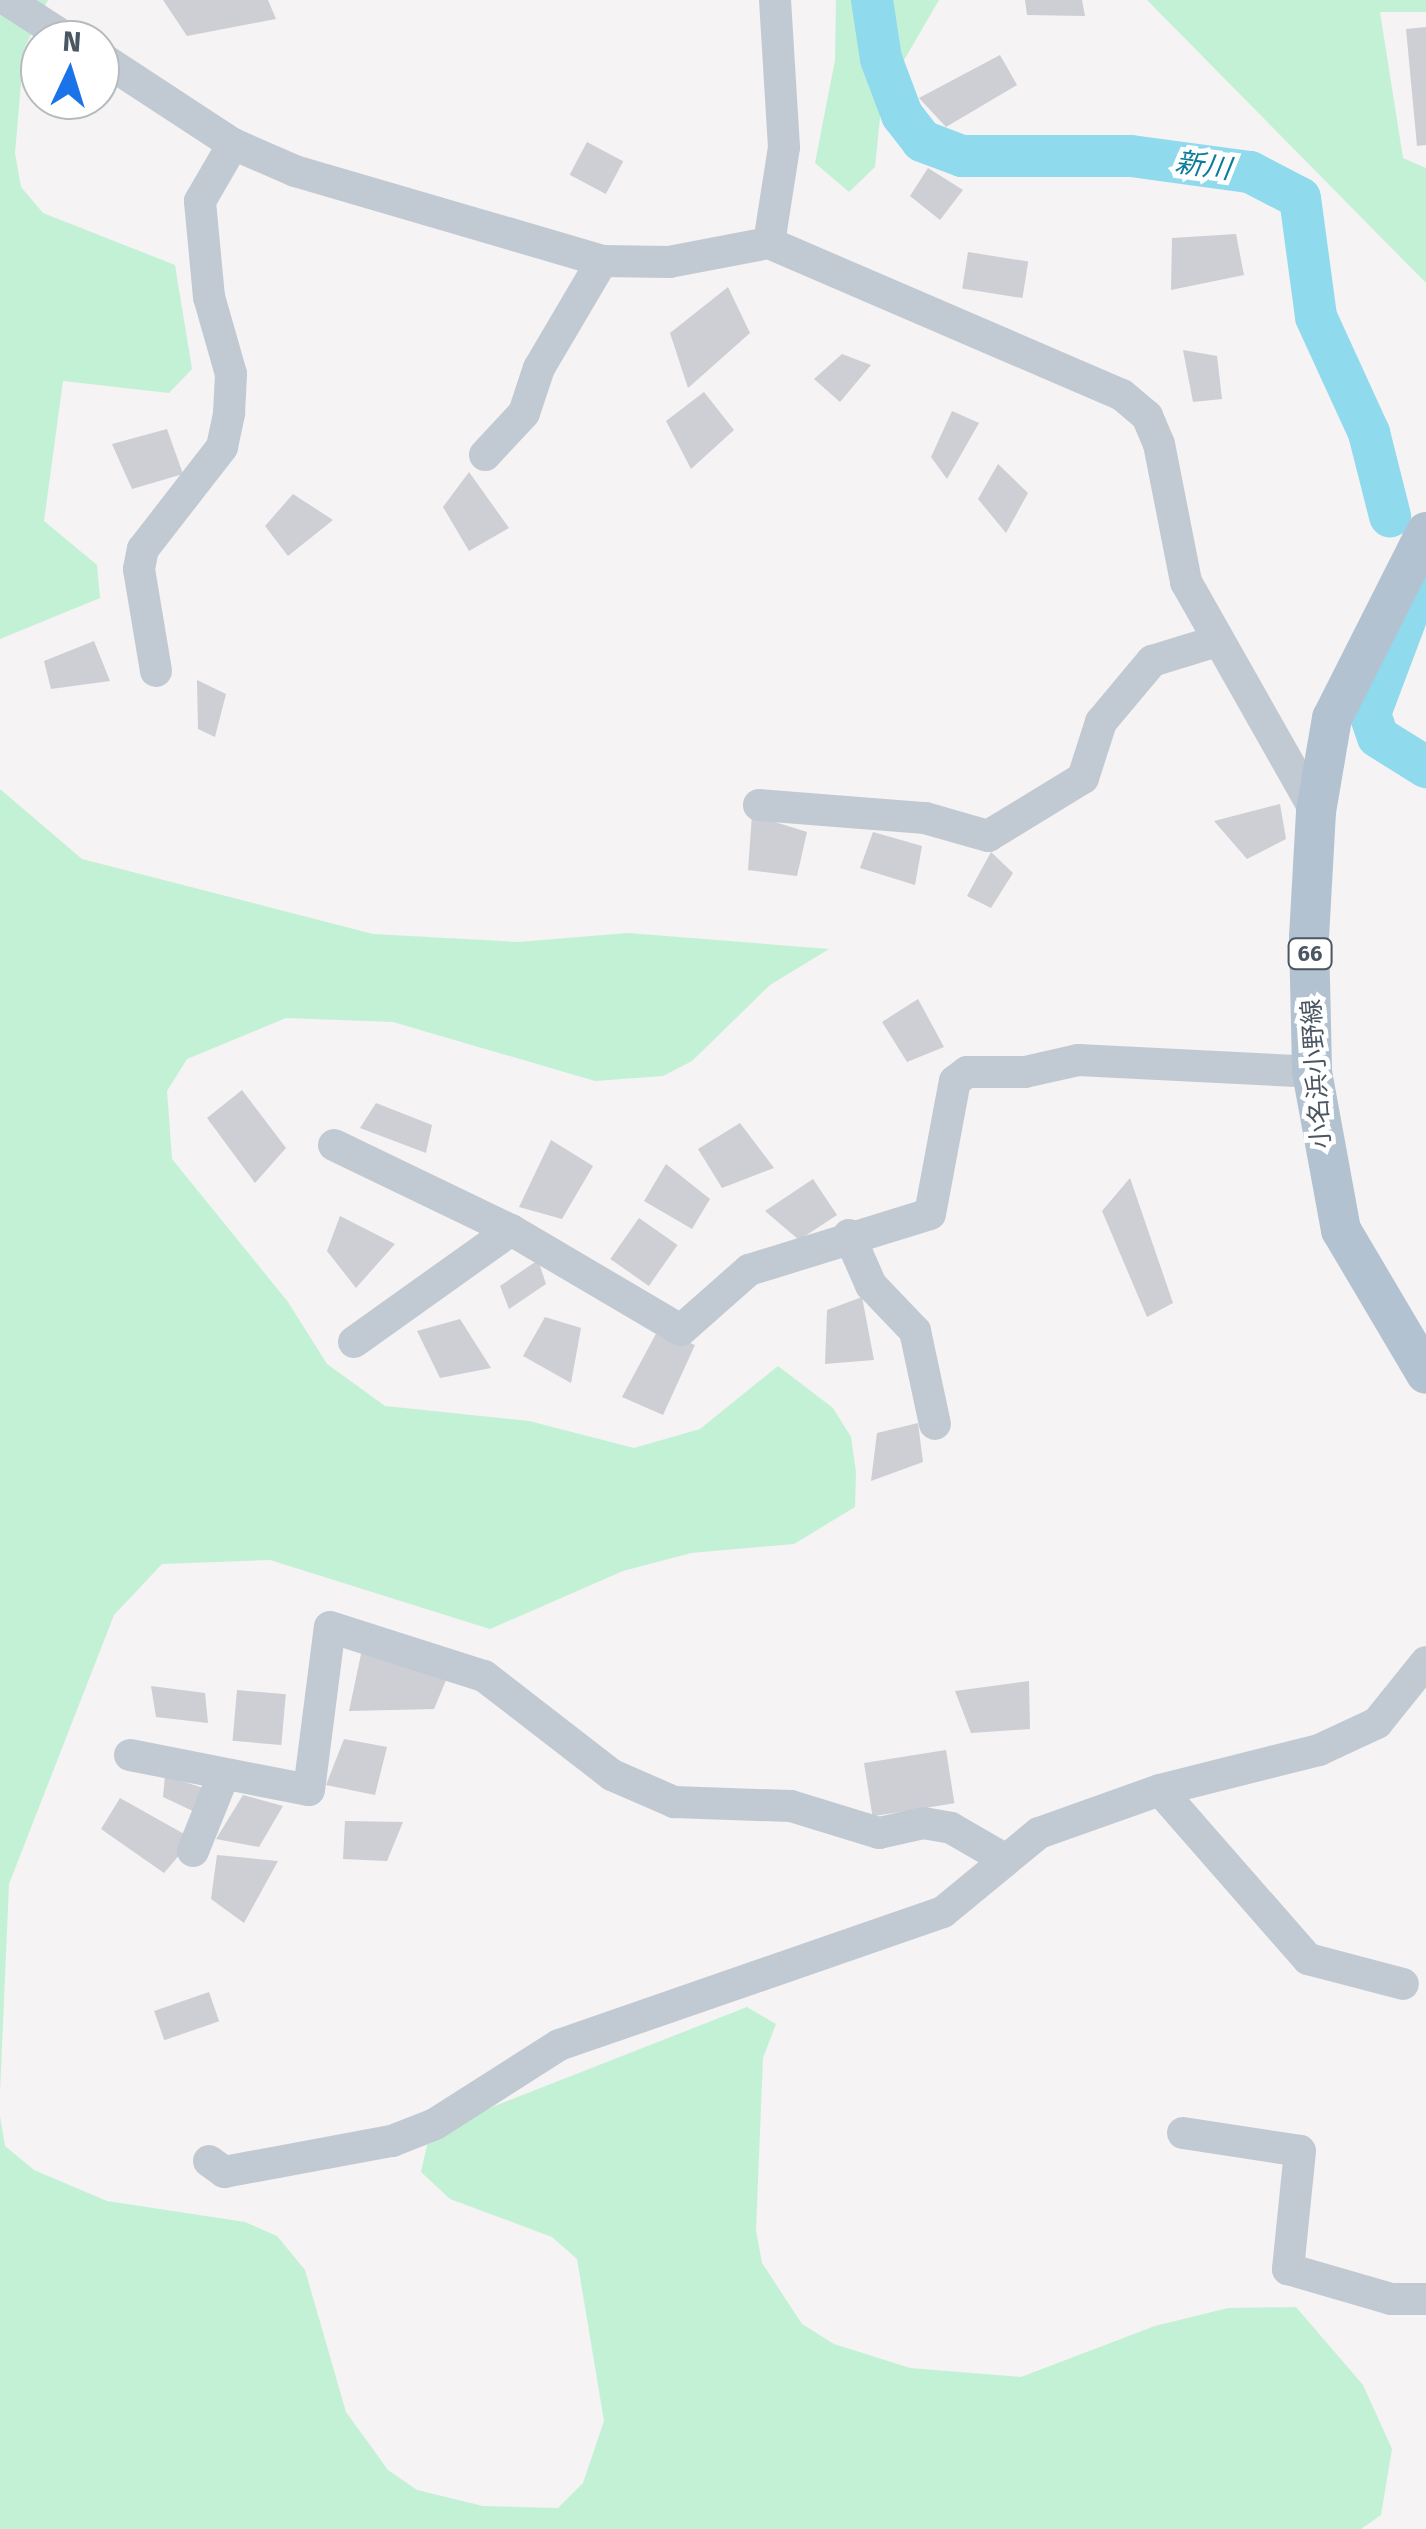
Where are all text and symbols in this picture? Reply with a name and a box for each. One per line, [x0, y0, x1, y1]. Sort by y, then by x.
north arrow [20, 20, 120, 120]
text: N [62, 24, 82, 59]
water label: 新川 [1173, 145, 1233, 187]
road number: 66 [1288, 937, 1332, 971]
street label: 小名浜小野線 [1297, 998, 1337, 1150]

